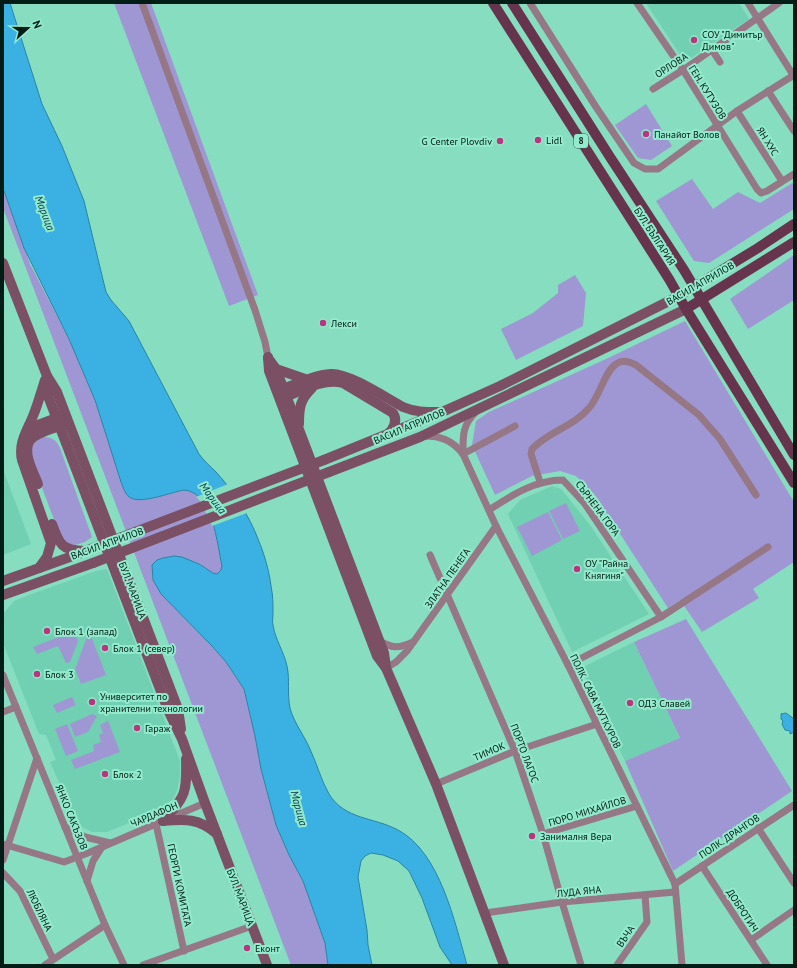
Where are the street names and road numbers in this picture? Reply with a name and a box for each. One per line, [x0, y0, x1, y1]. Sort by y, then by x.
street label: ОРЛОВА [652, 50, 690, 81]
street label: ГЕН. КУТУЗОВ [686, 63, 729, 122]
street label: ЯН ХУС [754, 124, 782, 158]
road number: 8 [574, 134, 588, 148]
street label: БУЛ. БЪЛГАРИЯ [631, 205, 678, 268]
street label: ВАСИЛ АПРИЛОВ [664, 259, 737, 308]
street label: ВАСИЛ АПРИЛОВ [372, 406, 447, 447]
street label: СЪРНЕНА ГОРА [573, 478, 623, 539]
street label: ВАСИЛ АПРИЛОВ [69, 524, 145, 563]
street label: ЗЛАТНА ПЕНЕГА [422, 545, 473, 611]
street label: БУЛ. МАРИЦА [116, 560, 149, 621]
street label: ПОЛК. САВА МУТКУРОВ [567, 652, 624, 751]
street label: ПОРТО ЛАГОС [507, 722, 542, 785]
street label: ТИМОК [471, 739, 507, 764]
street label: ЯНКО САКЪЗОВ [52, 782, 91, 852]
street label: ГЮРО МИХАЙЛОВ [547, 793, 628, 829]
street label: ЧАРДАФОН [128, 799, 180, 830]
street label: ПОЛК. ДРАНГОВ [696, 811, 762, 862]
street label: ГЕОРГИ КОМИТАТА [164, 842, 195, 928]
street label: БУЛ. МАРИЦА [224, 867, 257, 928]
street label: ЛУДА ЯНА [555, 883, 602, 900]
street label: ЛЮБЛЯНА [23, 886, 55, 934]
street label: ДОБРОТИЧ [724, 886, 761, 934]
street label: ВЪЧА [613, 923, 637, 950]

